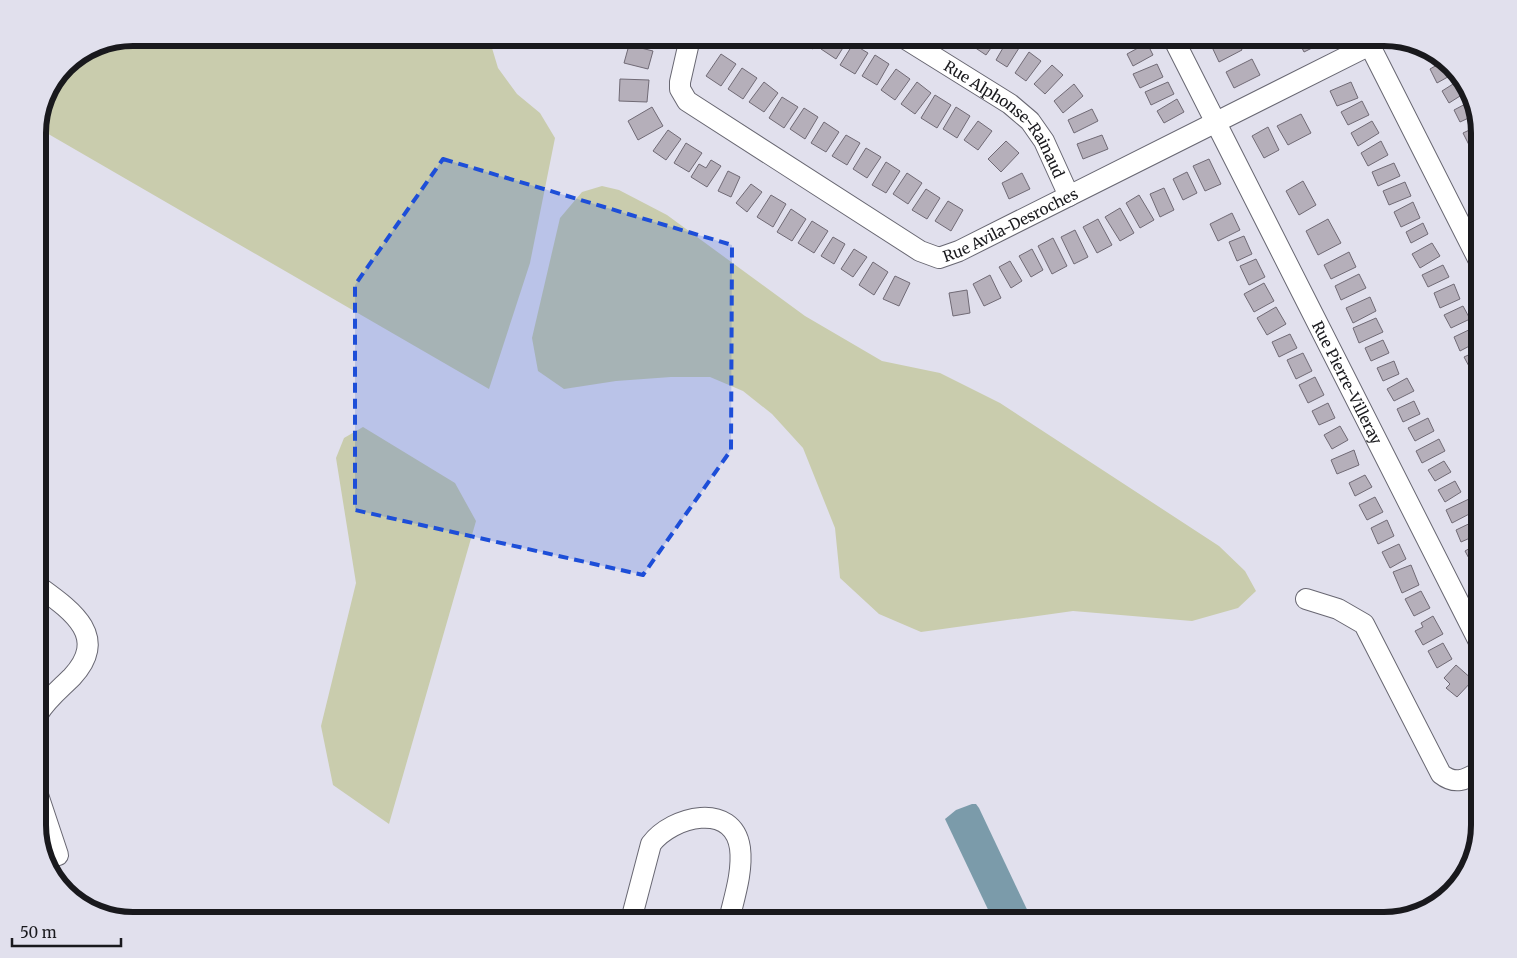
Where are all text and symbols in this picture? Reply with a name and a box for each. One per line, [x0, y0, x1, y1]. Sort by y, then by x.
street label: Rue Alphonse-Rainaud [941, 56, 1069, 181]
street label: Rue Avila-Desroches [940, 184, 1081, 265]
street label: Rue Pierre-Villeray [1308, 317, 1387, 447]
scale bar [12, 916, 121, 948]
text: 50 m [20, 923, 57, 942]

